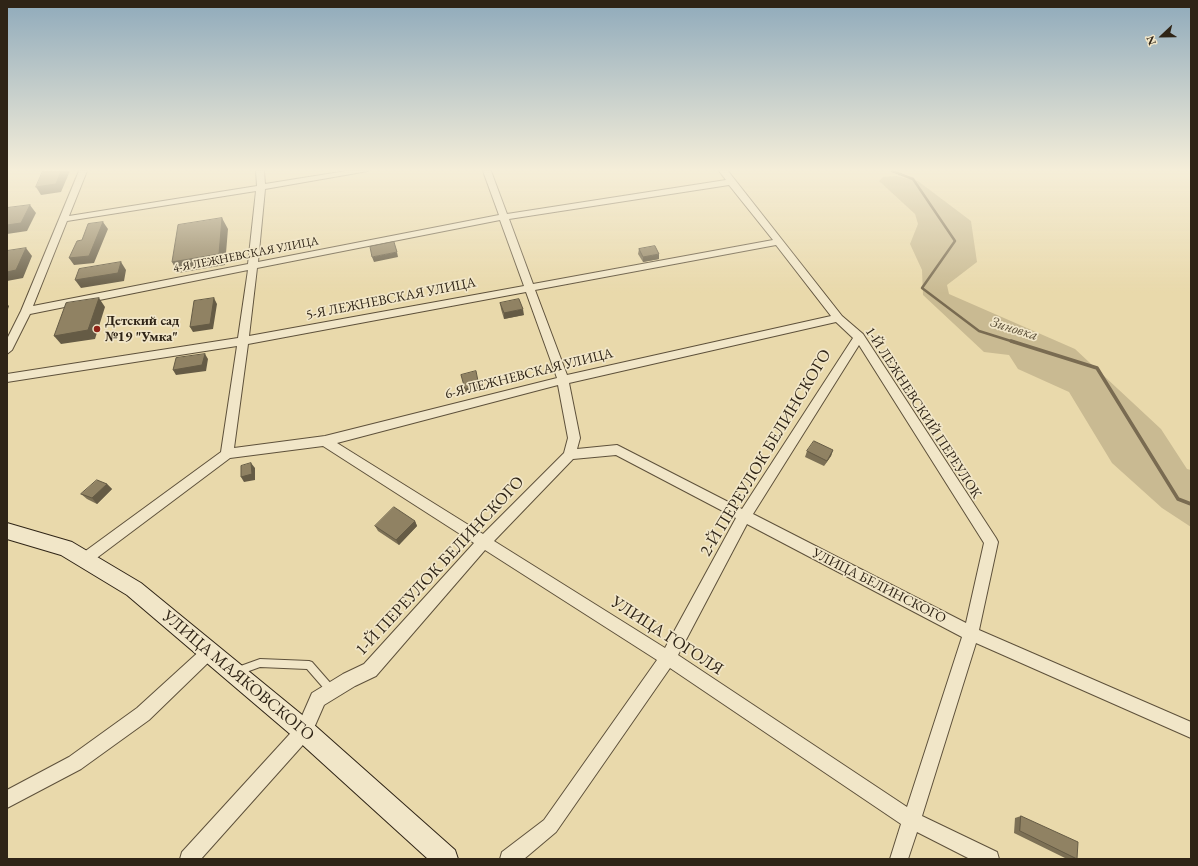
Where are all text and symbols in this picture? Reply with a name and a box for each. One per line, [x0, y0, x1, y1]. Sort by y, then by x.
north arrow [1142, 16, 1182, 56]
text: N [1143, 34, 1159, 47]
street label: 4-Я ЛЕЖНЕВСКАЯ УЛИЦА [172, 234, 320, 276]
street label: 5-Я ЛЕЖНЕВСКАЯ УЛИЦА [305, 274, 477, 324]
place label: Детский сад №19 "Умка" [105, 313, 179, 346]
water label: Зиновка [988, 313, 1040, 345]
marker: Детский сад №19 "Умка" [92, 324, 102, 334]
street label: 1-Й ЛЕЖНЕВСКИЙ ПЕРЕУЛОК [861, 324, 985, 502]
street label: 6-Я ЛЕЖНЕВСКАЯ УЛИЦА [443, 345, 615, 403]
street label: 2-Й ПЕРЕУЛОК БЕЛИНСКОГО [696, 346, 836, 560]
street label: 1-Й ПЕРЕУЛОК БЕЛИНСКОГО [351, 472, 529, 660]
street label: УЛИЦА БЕЛИНСКОГО [809, 545, 949, 627]
street label: УЛИЦА ГОГОЛЯ [607, 592, 727, 680]
street label: УЛИЦА МАЯКОВСКОГО [158, 606, 318, 746]

